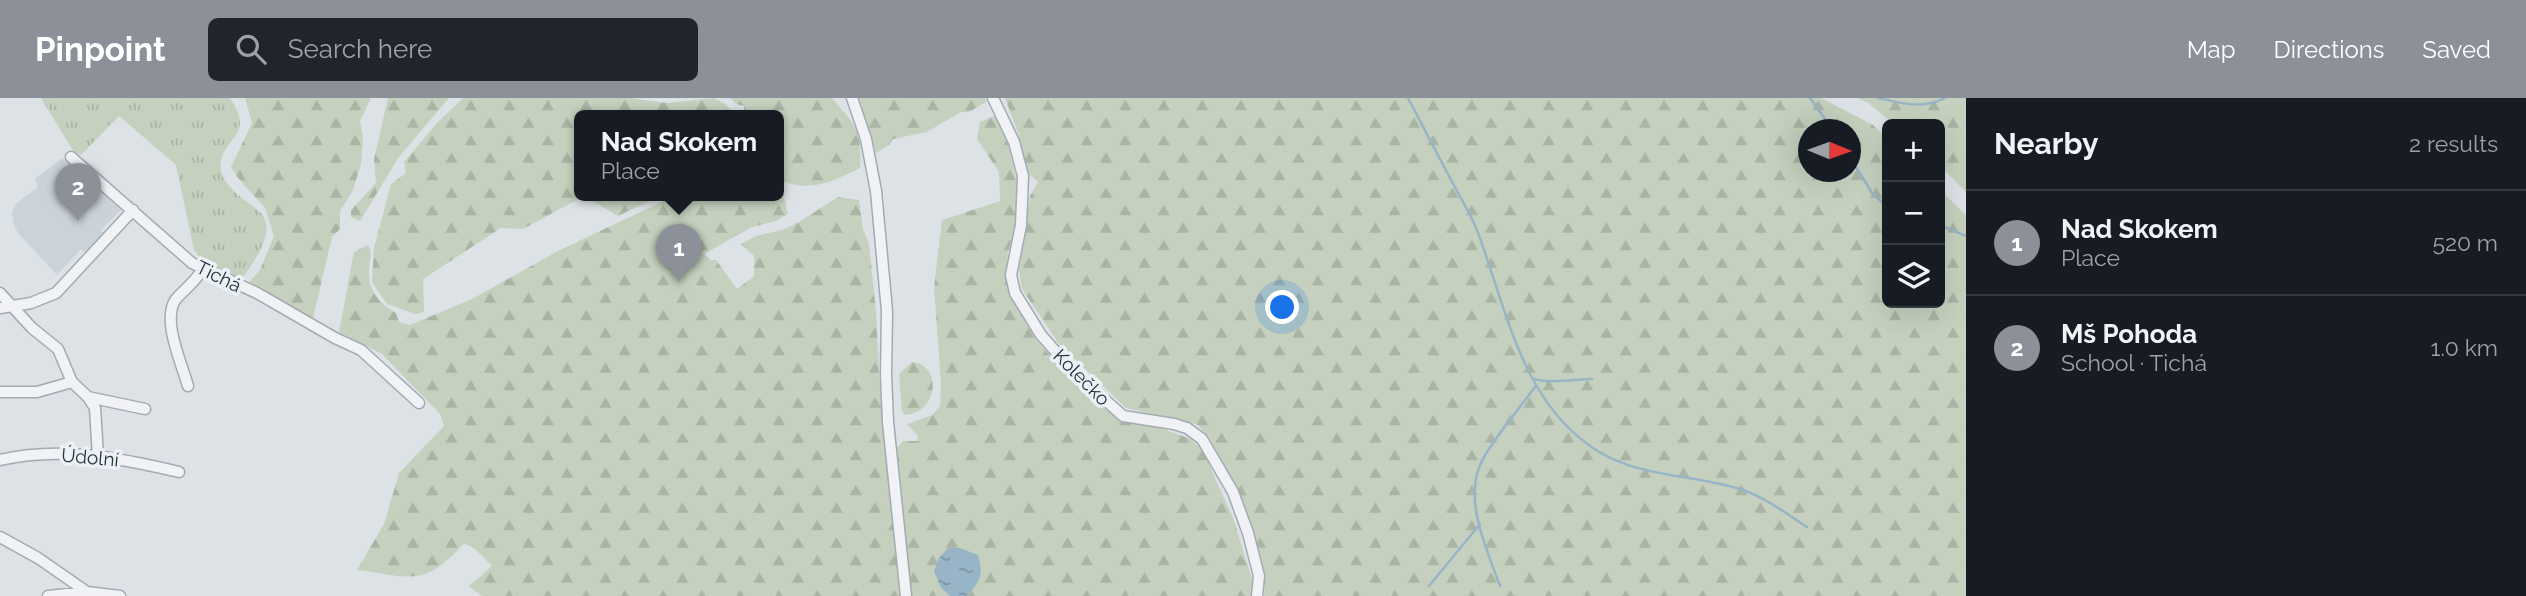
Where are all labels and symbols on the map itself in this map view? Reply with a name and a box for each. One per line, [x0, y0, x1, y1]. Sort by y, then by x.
north arrow [1798, 119, 1861, 182]
pin: 2 [55, 163, 101, 221]
pin: 1 [656, 224, 702, 282]
street label: Tichá [193, 256, 245, 296]
your location [1265, 290, 1299, 324]
street label: Kolečko [1049, 344, 1115, 410]
street label: Údolní [60, 444, 121, 471]

